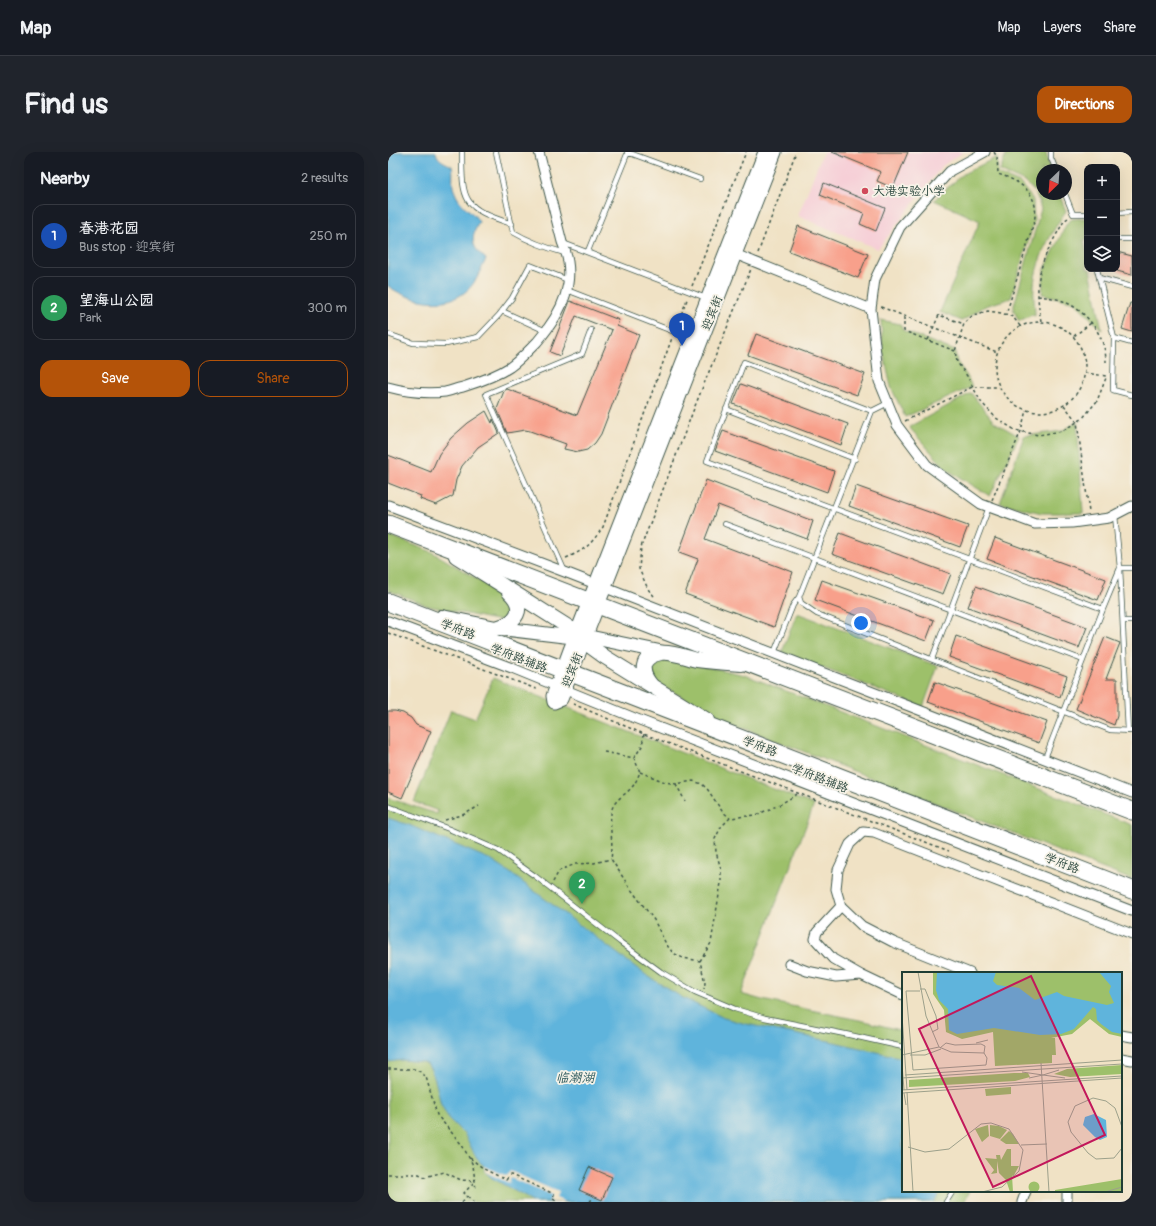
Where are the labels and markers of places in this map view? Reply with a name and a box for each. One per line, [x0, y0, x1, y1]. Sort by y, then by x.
place label: 大港实验小学 [873, 184, 945, 199]
marker: 大港实验小学 [860, 186, 870, 196]
pin: 1 [669, 313, 695, 346]
pin: 2 [569, 871, 595, 904]

